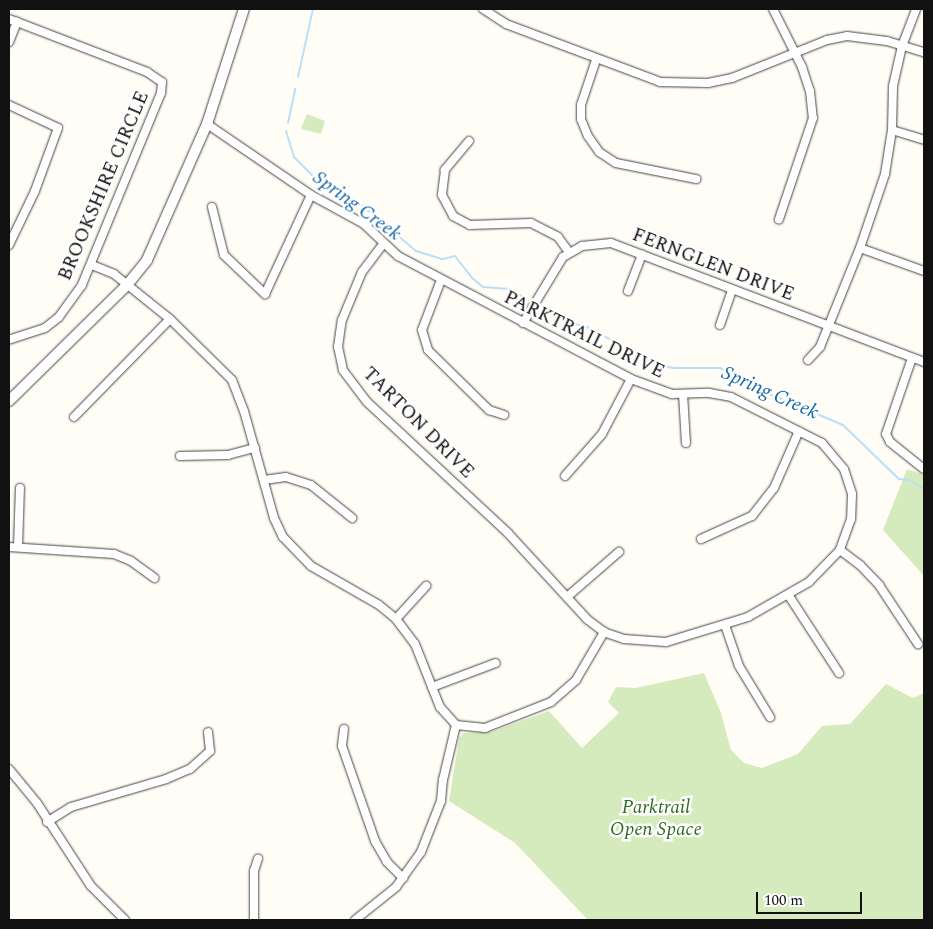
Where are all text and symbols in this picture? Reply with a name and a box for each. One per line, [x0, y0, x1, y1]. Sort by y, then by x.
street label: BROOKSHIRE CIRCLE [54, 88, 154, 284]
water label: Spring Creek [308, 166, 406, 246]
street label: FERNGLEN DRIVE [629, 224, 797, 306]
street label: PARKTRAIL DRIVE [500, 286, 668, 384]
water label: Spring Creek [718, 361, 822, 425]
street label: TARTON DRIVE [358, 363, 478, 483]
park label: Parktrail Open Space [610, 797, 702, 841]
scale bar [758, 882, 864, 914]
text: 100 m [764, 889, 803, 912]

